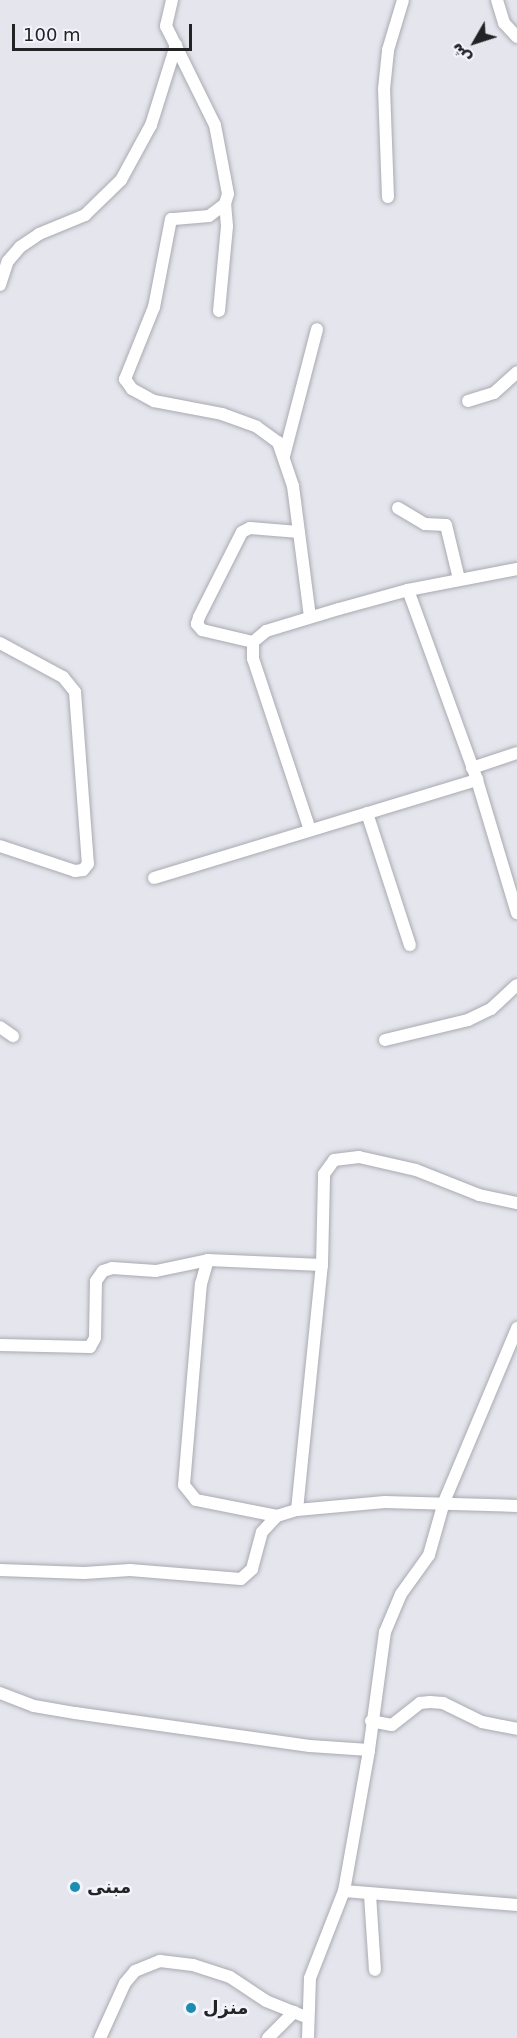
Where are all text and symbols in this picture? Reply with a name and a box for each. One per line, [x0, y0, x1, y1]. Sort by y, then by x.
scale bar [15, 12, 195, 50]
north arrow [445, 12, 505, 72]
text: 100 m [23, 24, 81, 45]
text: ش [446, 39, 475, 68]
place label: مبنى [87, 1876, 131, 1898]
marker: مبنى [68, 1880, 82, 1894]
place label: منزل [203, 1997, 248, 2019]
marker: منزل [184, 2001, 198, 2015]

